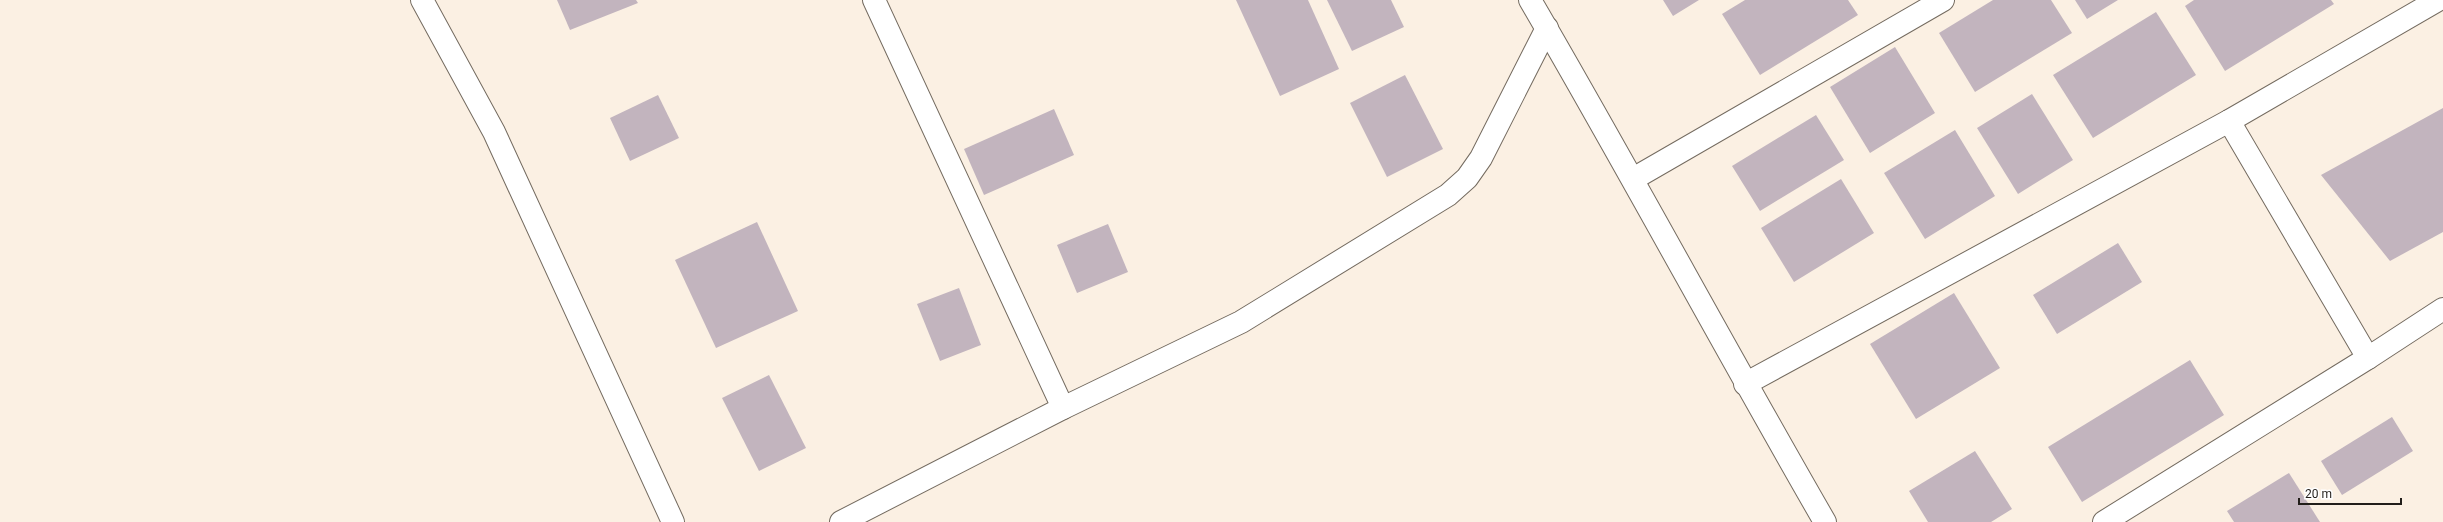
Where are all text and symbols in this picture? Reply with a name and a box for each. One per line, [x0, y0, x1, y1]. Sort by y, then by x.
scale bar [2299, 480, 2401, 506]
text: 20 m [2305, 487, 2332, 501]

